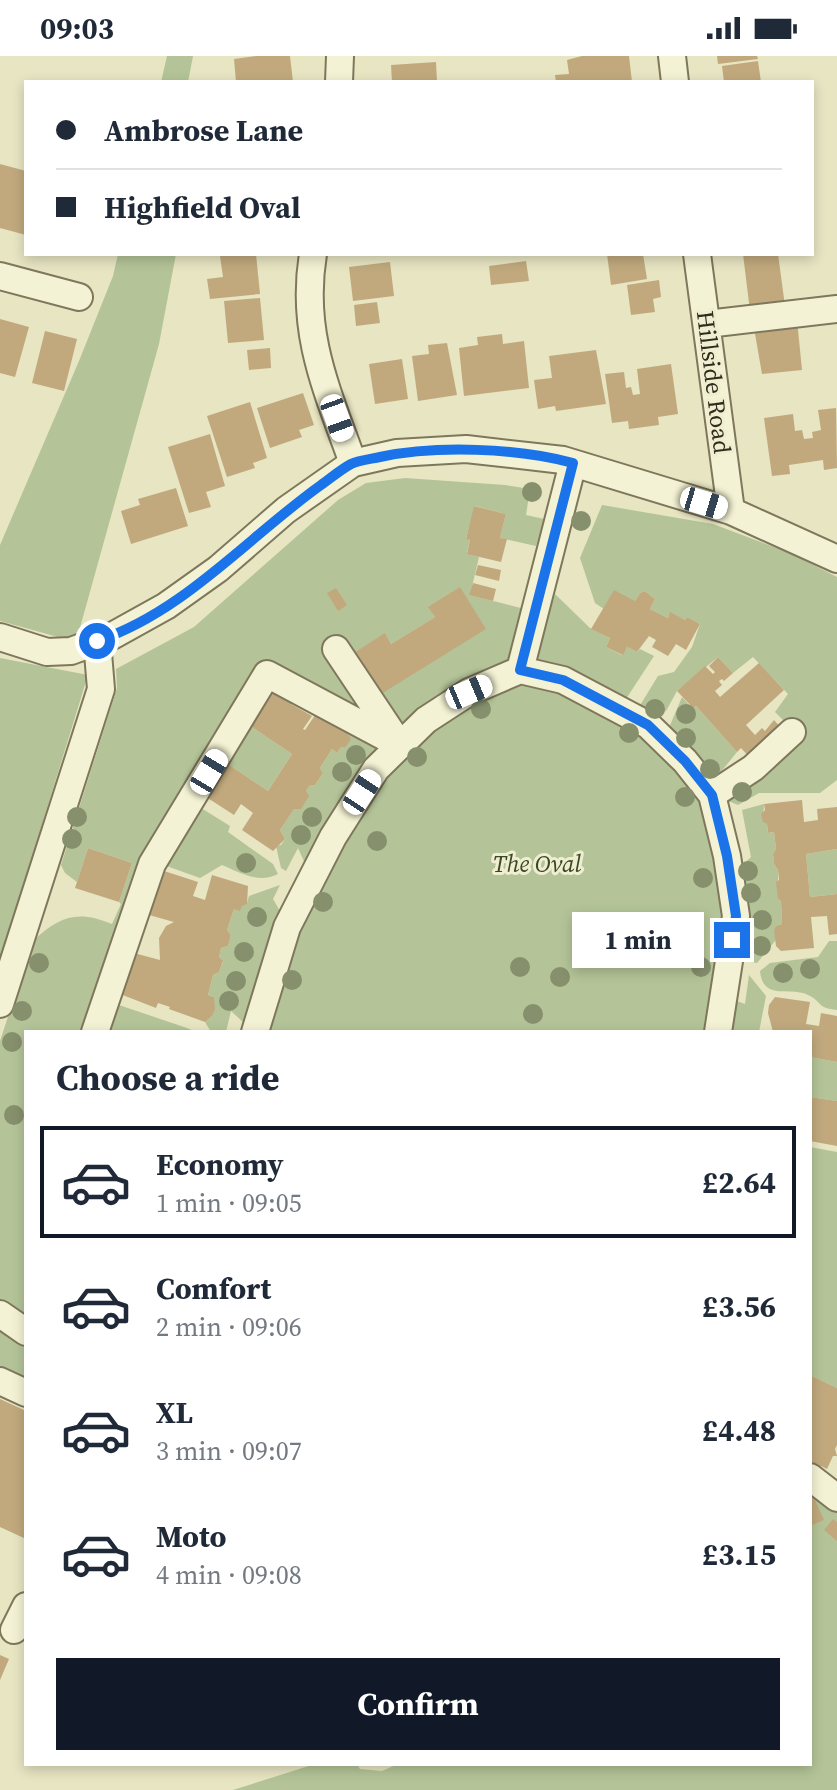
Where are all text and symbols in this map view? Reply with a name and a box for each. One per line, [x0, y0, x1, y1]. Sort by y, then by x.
text: 09:03 [40, 8, 114, 49]
text: Ambrose Lane [104, 110, 303, 151]
text: Highfield Oval [104, 187, 301, 228]
street label: Hillside Road [689, 309, 739, 456]
car [318, 391, 356, 445]
car [678, 485, 730, 521]
route start [79, 623, 115, 659]
car [442, 672, 496, 712]
car [186, 745, 232, 799]
car [339, 765, 385, 819]
park label: The Oval [493, 847, 582, 880]
callout: 1 min [572, 912, 704, 968]
text: 1 min [604, 922, 672, 958]
route end [714, 922, 750, 958]
text: Choose a ride [56, 1053, 279, 1102]
text: Economy [156, 1144, 284, 1185]
icon: car [60, 1146, 132, 1218]
text: £2.64 [702, 1162, 776, 1203]
text: 1 min · 09:05 [156, 1185, 302, 1221]
text: Comfort [156, 1268, 271, 1309]
icon: car [60, 1270, 132, 1342]
text: £3.56 [702, 1286, 776, 1327]
text: 2 min · 09:06 [156, 1309, 302, 1345]
text: XL [156, 1392, 193, 1433]
icon: car [60, 1394, 132, 1466]
text: £4.48 [702, 1410, 776, 1451]
text: 3 min · 09:07 [156, 1433, 302, 1469]
text: Moto [156, 1516, 227, 1557]
icon: car [60, 1518, 132, 1590]
text: £3.15 [702, 1534, 776, 1575]
text: 4 min · 09:08 [156, 1557, 302, 1593]
button: Confirm [56, 1658, 780, 1750]

